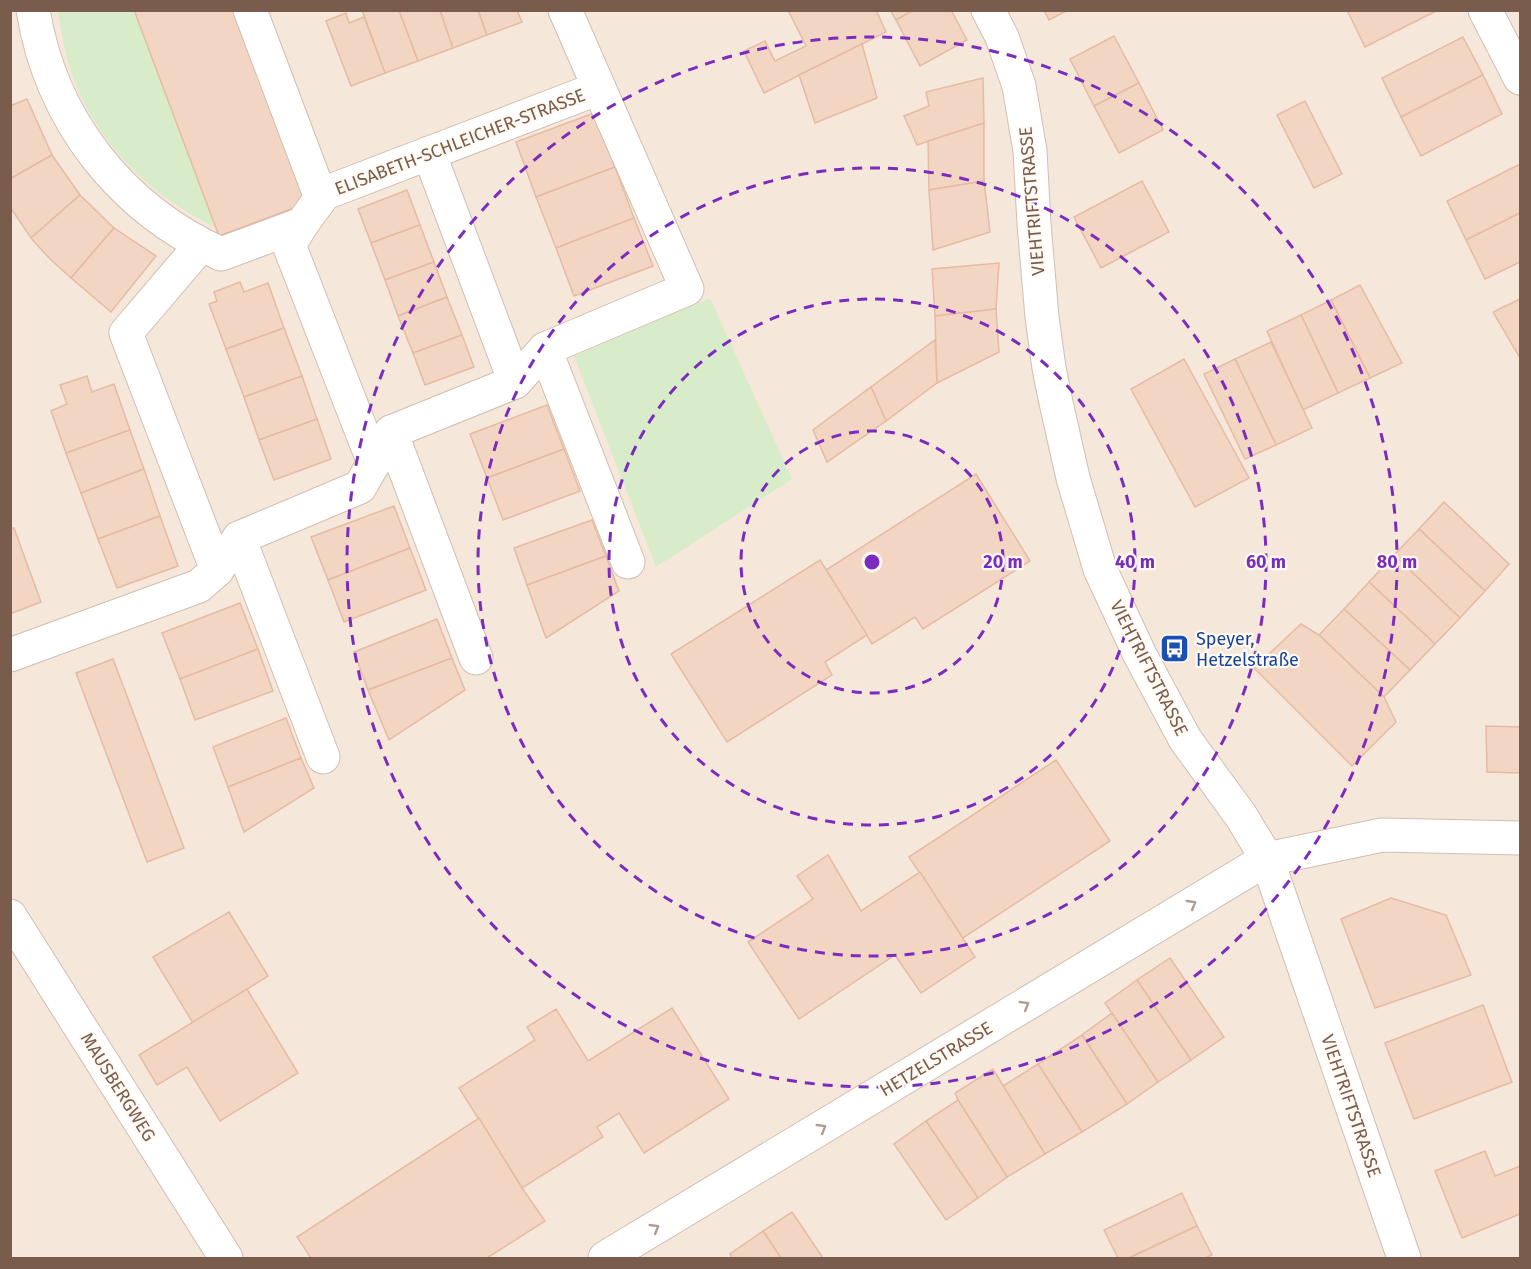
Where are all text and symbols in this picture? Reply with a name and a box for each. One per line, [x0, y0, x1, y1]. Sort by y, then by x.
street label: ELISABETH-SCHLEICHER-STRASSE [332, 84, 588, 200]
street label: VIEHTRIFTSTRASSE [1015, 126, 1049, 276]
text: 20 m [983, 551, 1023, 573]
text: 40 m [1115, 551, 1155, 573]
text: 60 m [1246, 551, 1286, 573]
text: 80 m [1377, 551, 1417, 573]
centre of rings [862, 552, 882, 572]
street label: VIEHTRIFTSTRASSE [1105, 596, 1193, 740]
place label: Speyer, Hetzelstraße [1196, 628, 1299, 671]
bus stop icon: Speyer, Hetzelstraße [1159, 633, 1191, 665]
one-way arrow [1186, 900, 1196, 912]
one-way arrow [1019, 1001, 1029, 1012]
street label: HETZELSTRASSE [876, 1017, 996, 1101]
street label: MAUSBERGWEG [76, 1029, 160, 1145]
street label: VIEHTRIFTSTRASSE [1316, 1032, 1386, 1180]
one-way arrow [816, 1123, 826, 1135]
one-way arrow [649, 1224, 659, 1236]

